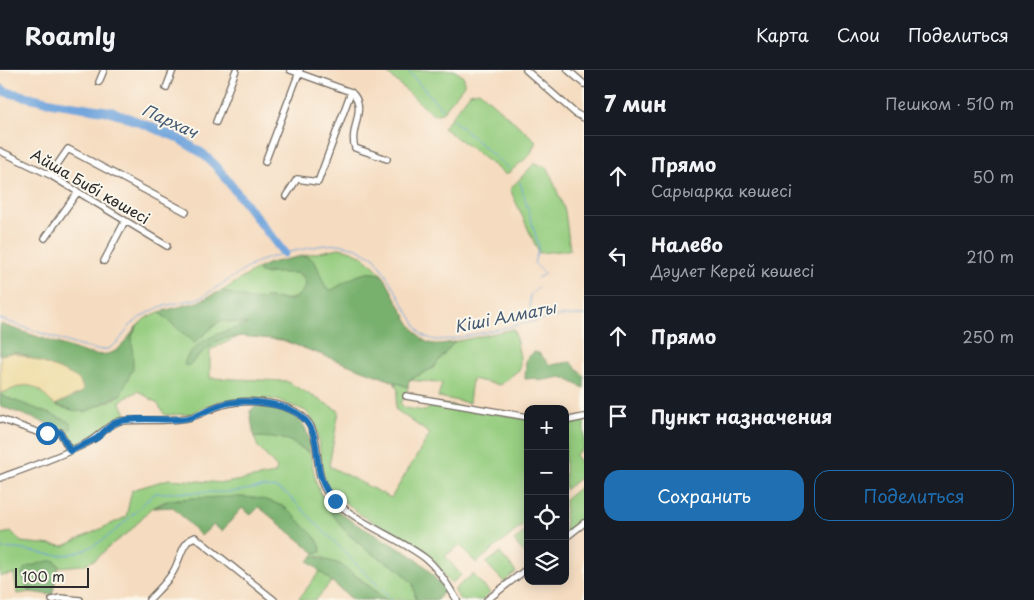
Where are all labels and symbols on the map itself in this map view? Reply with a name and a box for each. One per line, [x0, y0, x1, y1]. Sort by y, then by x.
water label: Пархач [139, 97, 203, 144]
street label: Айша Бибі көшесі [27, 142, 155, 229]
water label: Кіші Алматы [452, 294, 559, 338]
route start [36, 422, 59, 445]
route end [324, 490, 347, 513]
scale bar [15, 565, 89, 588]

